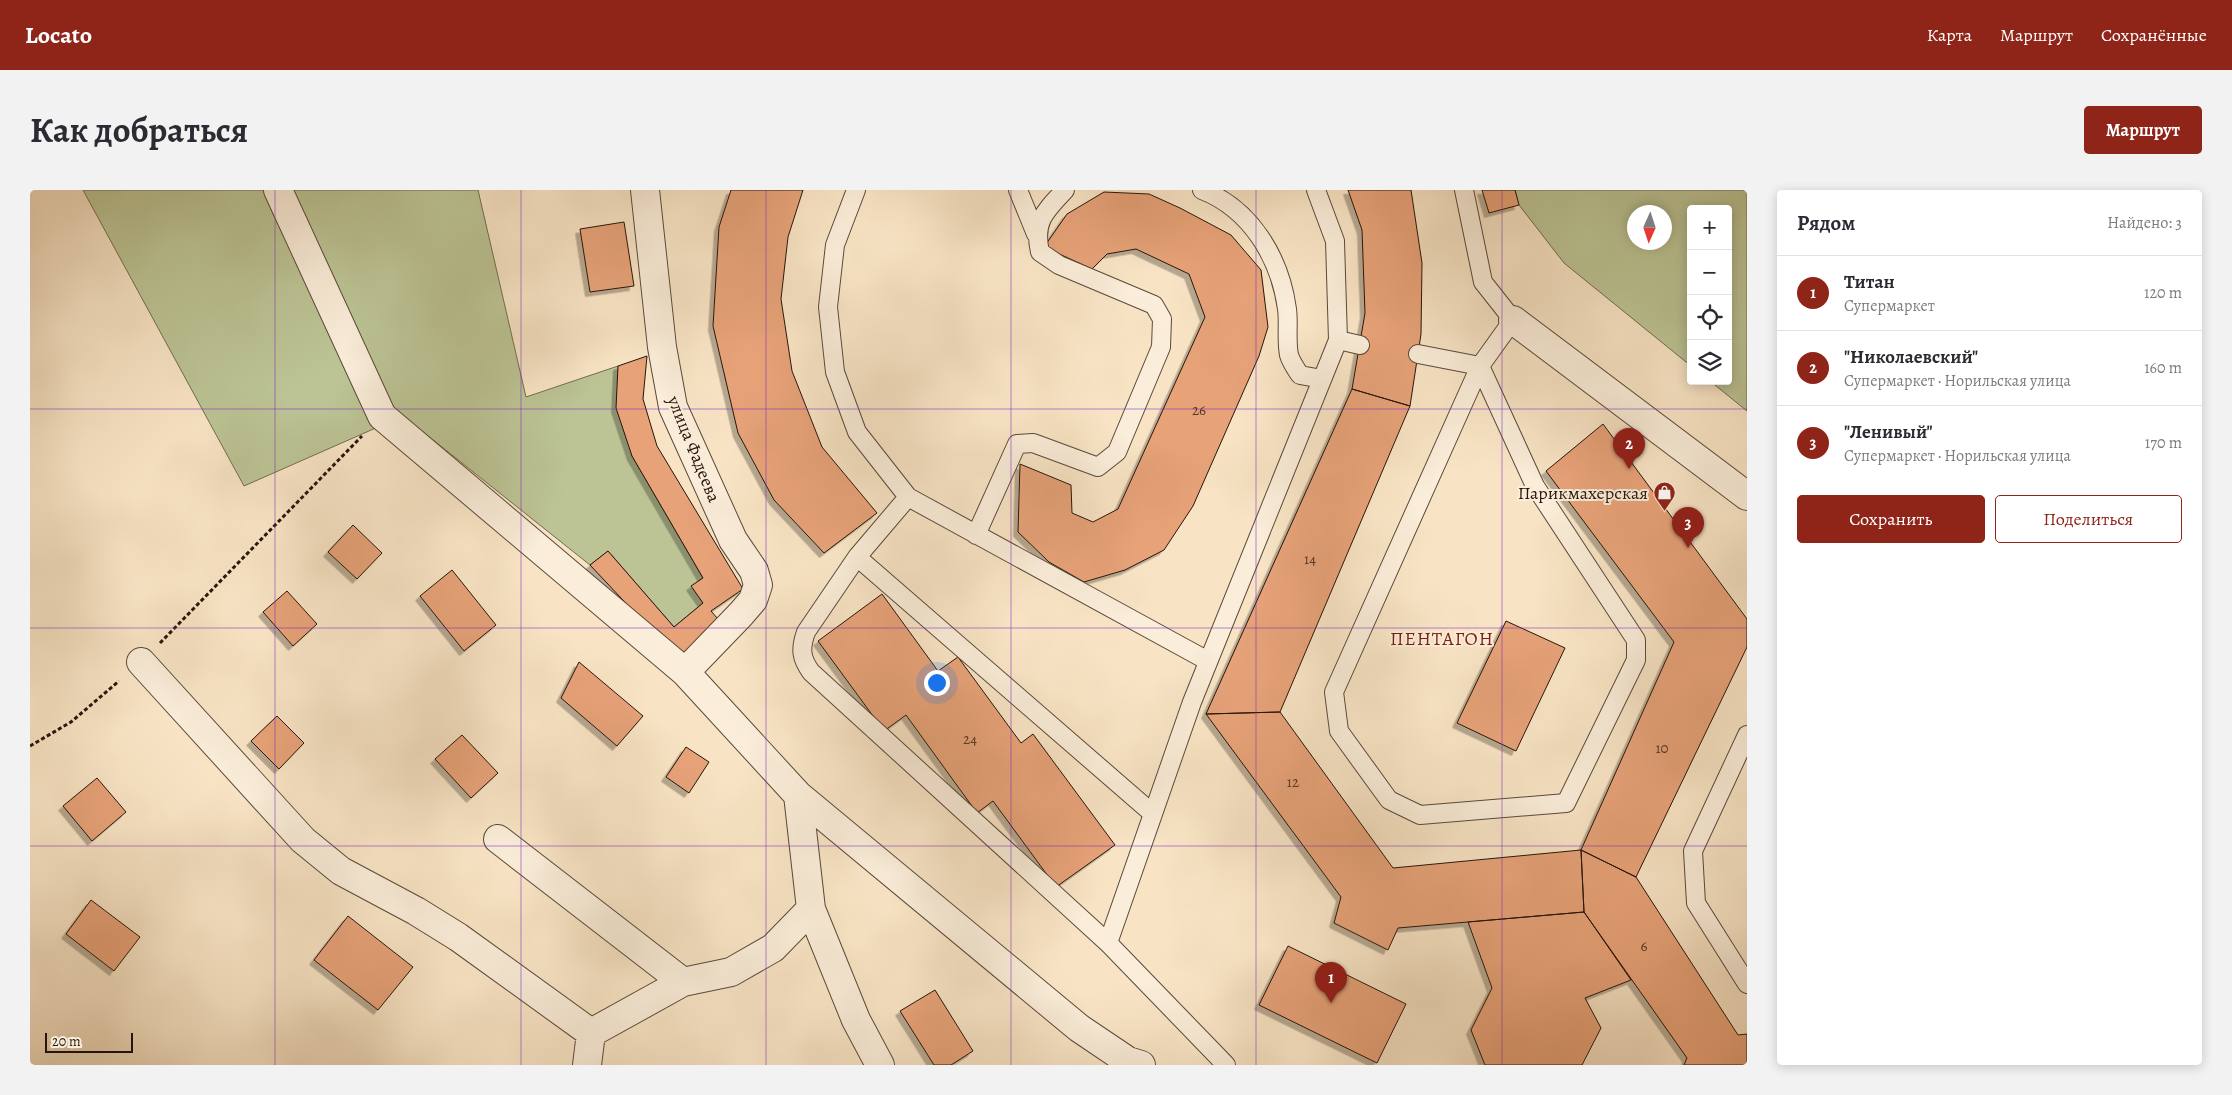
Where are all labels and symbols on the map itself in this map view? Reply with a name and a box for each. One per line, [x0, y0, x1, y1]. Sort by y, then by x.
north arrow [1627, 205, 1672, 250]
street label: улица Фадеева [661, 391, 726, 506]
house number: 26 [1192, 400, 1206, 420]
pin: 2 [1613, 428, 1645, 469]
place label: Парикмахерская [1518, 481, 1648, 505]
shop icon: Парикмахерская [1652, 481, 1676, 512]
pin: 3 [1672, 507, 1704, 548]
house number: 14 [1304, 549, 1316, 569]
district label: ПЕНТАГОН [1390, 626, 1494, 652]
your location [924, 670, 950, 696]
house number: 24 [963, 729, 977, 749]
house number: 10 [1655, 738, 1669, 758]
house number: 12 [1287, 772, 1299, 792]
house number: 6 [1641, 936, 1648, 956]
pin: 1 [1315, 962, 1347, 1003]
scale bar [45, 1030, 132, 1053]

